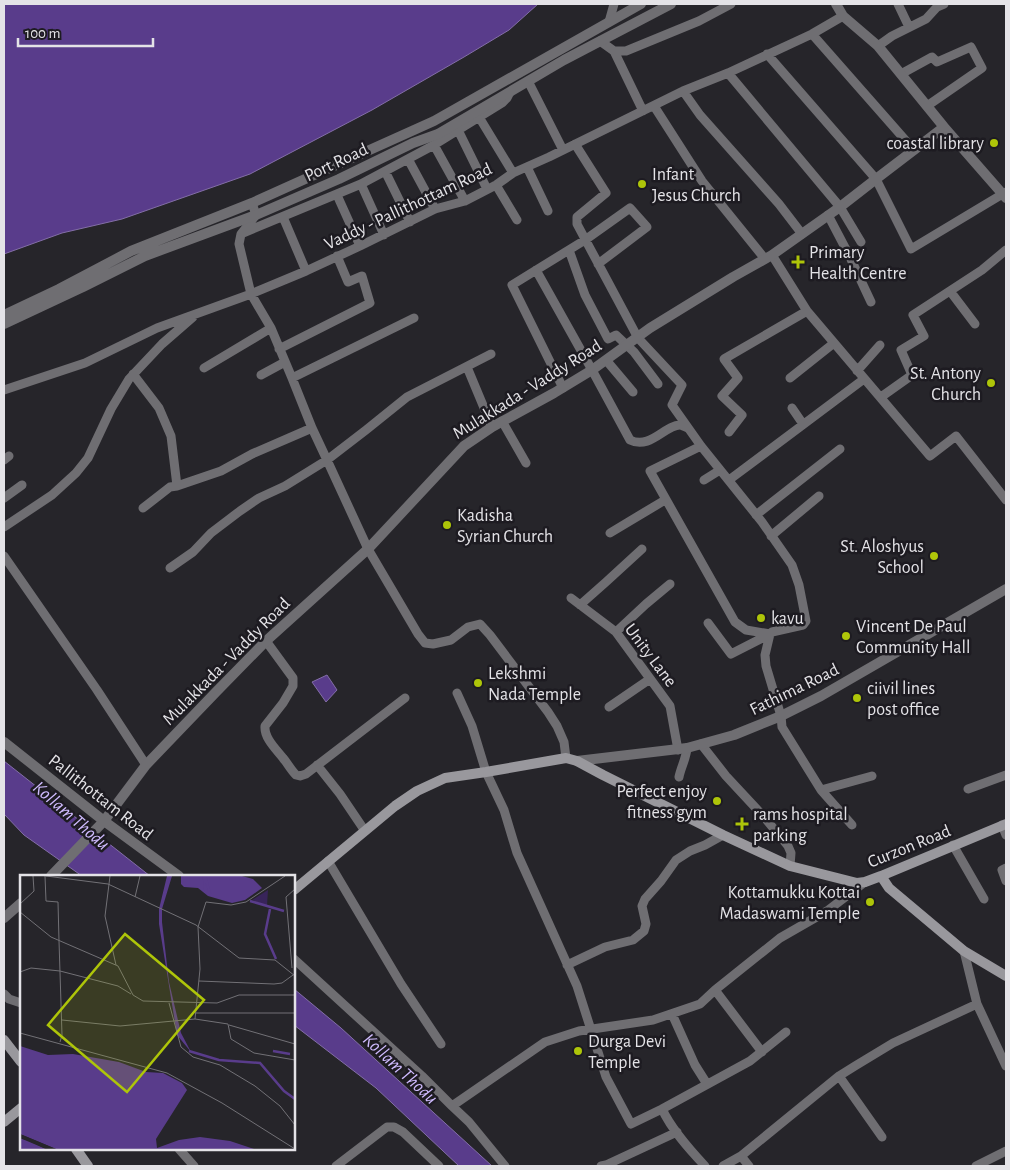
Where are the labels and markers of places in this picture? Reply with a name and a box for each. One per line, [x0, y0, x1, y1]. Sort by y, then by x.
place label: coastal library [886, 135, 984, 153]
marker: coastal library [988, 137, 1000, 149]
place label: Infant Jesus Church [652, 166, 741, 205]
marker: Infant Jesus Church [636, 178, 648, 190]
place label: Primary Health Centre [809, 244, 907, 283]
marker: Primary Health Centre [791, 255, 805, 269]
place label: St. Antony Church [910, 365, 981, 404]
marker: St. Antony Church [985, 377, 997, 389]
place label: Kadisha Syrian Church [457, 507, 553, 546]
marker: Kadisha Syrian Church [441, 519, 453, 531]
place label: St. Aloshyus School [840, 538, 924, 577]
marker: St. Aloshyus School [928, 550, 940, 562]
place label: kavu [771, 610, 804, 628]
marker: kavu [755, 612, 767, 624]
place label: Vincent De Paul Community Hall [856, 618, 970, 657]
marker: Vincent De Paul Community Hall [840, 630, 852, 642]
place label: Lekshmi Nada Temple [488, 665, 581, 704]
marker: Lekshmi Nada Temple [472, 677, 484, 689]
place label: ciivil lines post office [867, 680, 940, 719]
marker: ciivil lines post office [851, 692, 863, 704]
place label: Perfect enjoy fitness gym [617, 783, 707, 822]
marker: Perfect enjoy fitness gym [711, 795, 723, 807]
place label: rams hospital parking [753, 806, 848, 845]
marker: rams hospital parking [735, 817, 749, 831]
place label: Kottamukku Kottai Madaswami Temple [719, 884, 860, 923]
marker: Kottamukku Kottai Madaswami Temple [864, 896, 876, 908]
place label: Durga Devi Temple [588, 1033, 666, 1072]
marker: Durga Devi Temple [572, 1045, 584, 1057]

